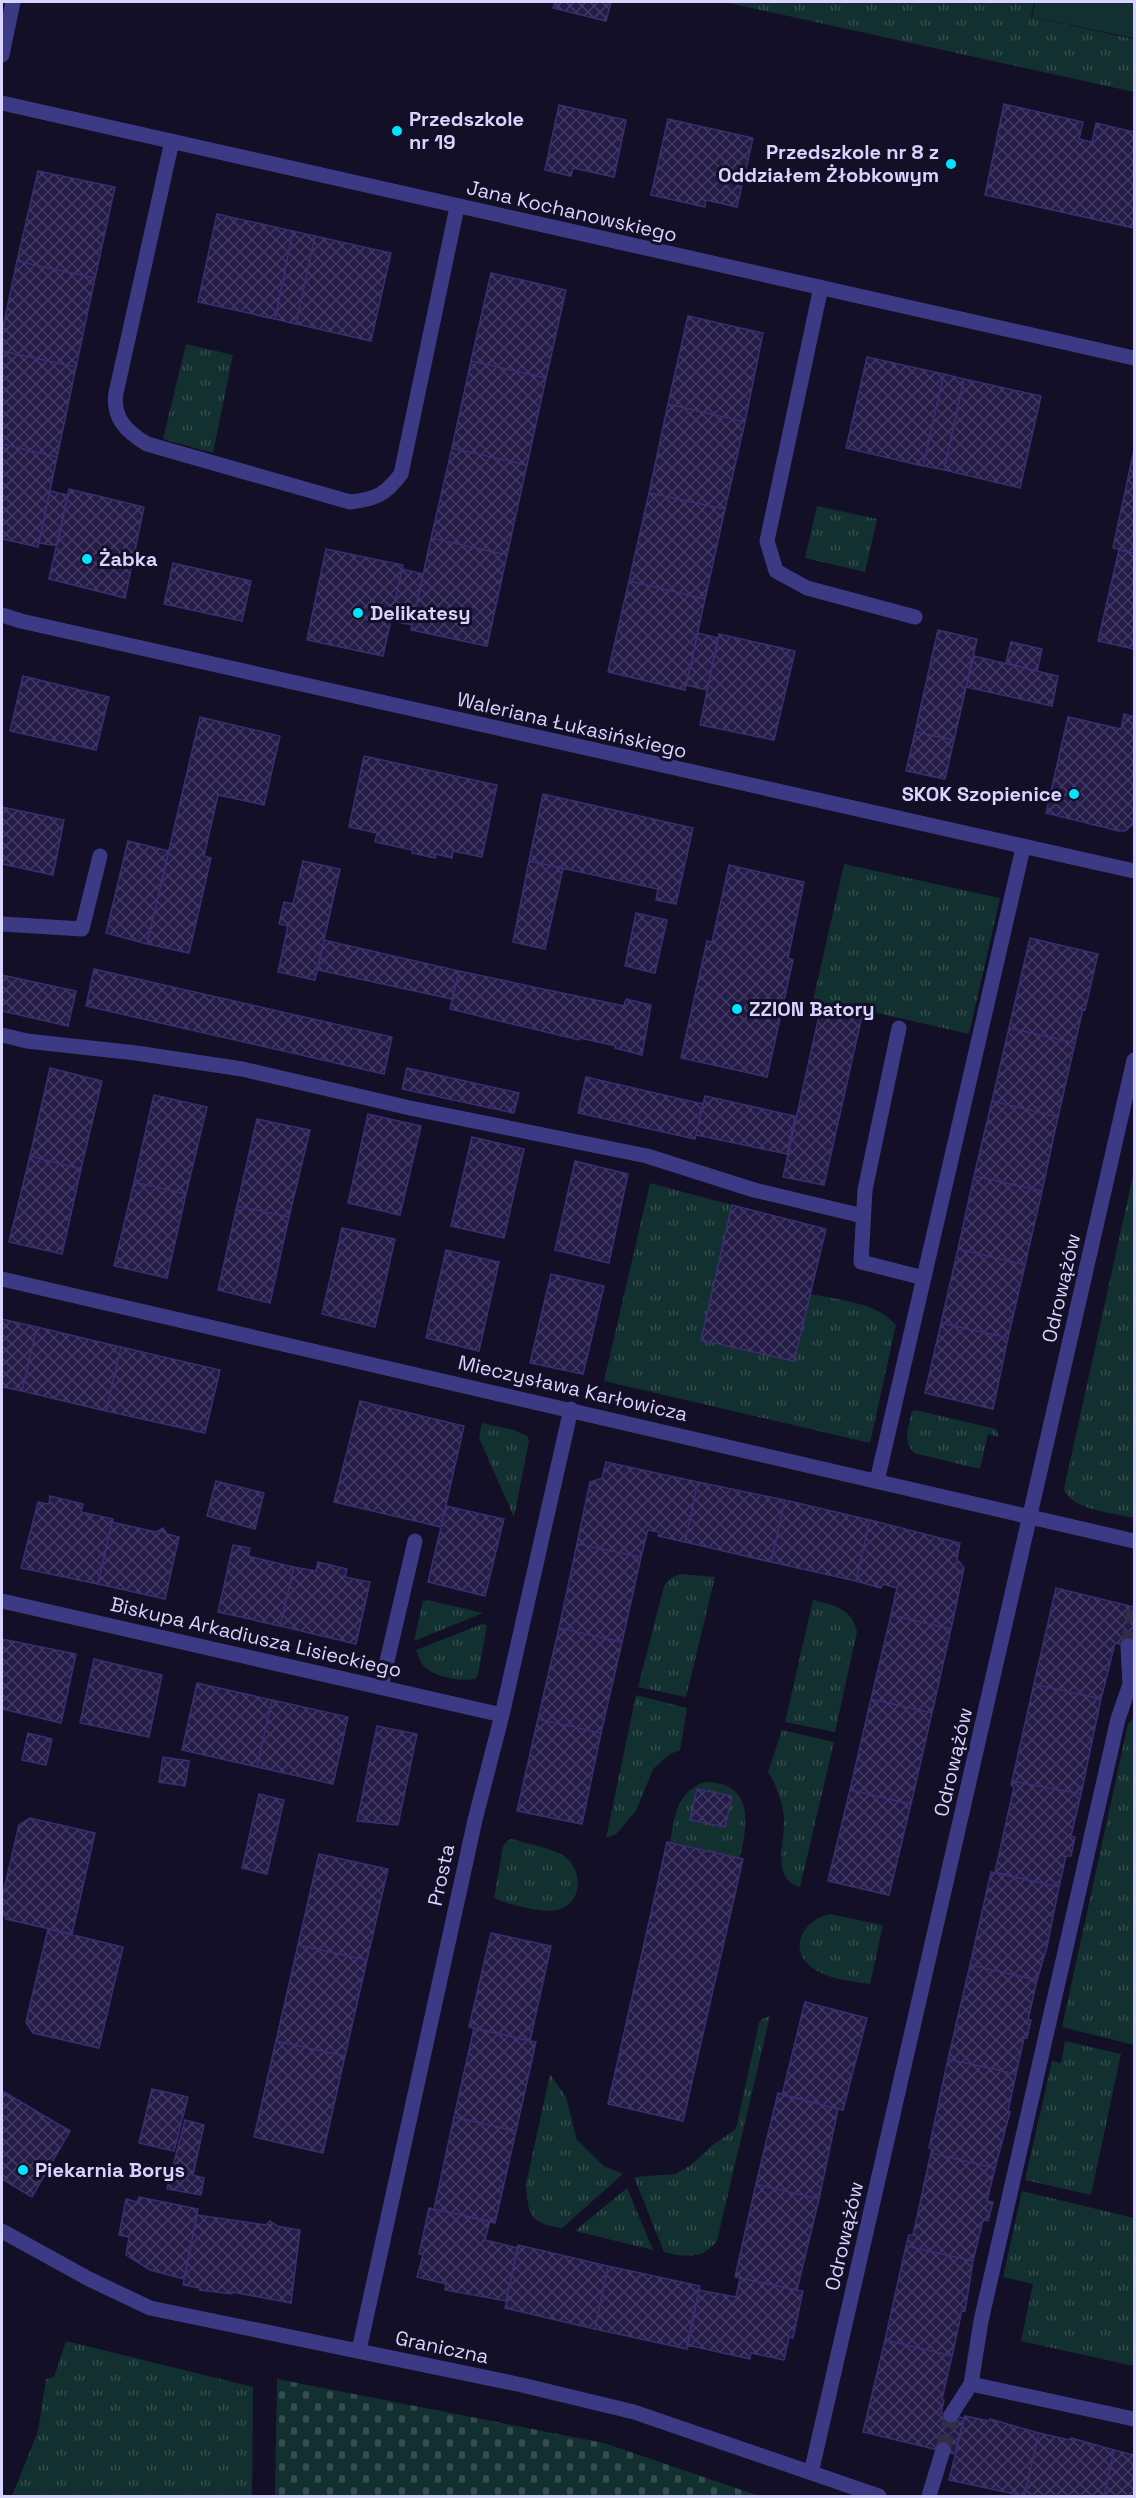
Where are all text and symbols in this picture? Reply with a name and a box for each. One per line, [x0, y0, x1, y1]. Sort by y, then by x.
place label: Przedszkole nr 19 [409, 106, 524, 155]
marker: Przedszkole nr 19 [390, 124, 404, 138]
place label: Przedszkole nr 8 z Oddziałem Żłobkowym [718, 139, 939, 188]
marker: Przedszkole nr 8 z Oddziałem Żłobkowym [944, 157, 958, 171]
street label: Jana Kochanowskiego [464, 174, 680, 248]
place label: Żabka [99, 546, 158, 572]
marker: Żabka [80, 552, 94, 566]
place label: Delikatesy [370, 600, 471, 626]
marker: Delikatesy [351, 606, 365, 620]
street label: Waleriana Łukasińskiego [454, 686, 690, 764]
place label: SKOK Szopienice [902, 781, 1062, 807]
marker: SKOK Szopienice [1067, 787, 1081, 801]
place label: ZZION Batory [749, 996, 875, 1022]
marker: ZZION Batory [730, 1002, 744, 1016]
street label: Odrowążów [1036, 1231, 1086, 1345]
street label: Mieczysława Karłowicza [456, 1349, 690, 1427]
street label: Biskupa Arkadiusza Lisieckiego [108, 1591, 404, 1683]
street label: Odrowążów [928, 1705, 978, 1819]
street label: Prosta [422, 1842, 460, 1908]
place label: Piekarnia Borys [35, 2157, 185, 2183]
marker: Piekarnia Borys [16, 2163, 30, 2177]
street label: Odrowążów [819, 2179, 869, 2293]
street label: Graniczna [393, 2324, 491, 2370]

